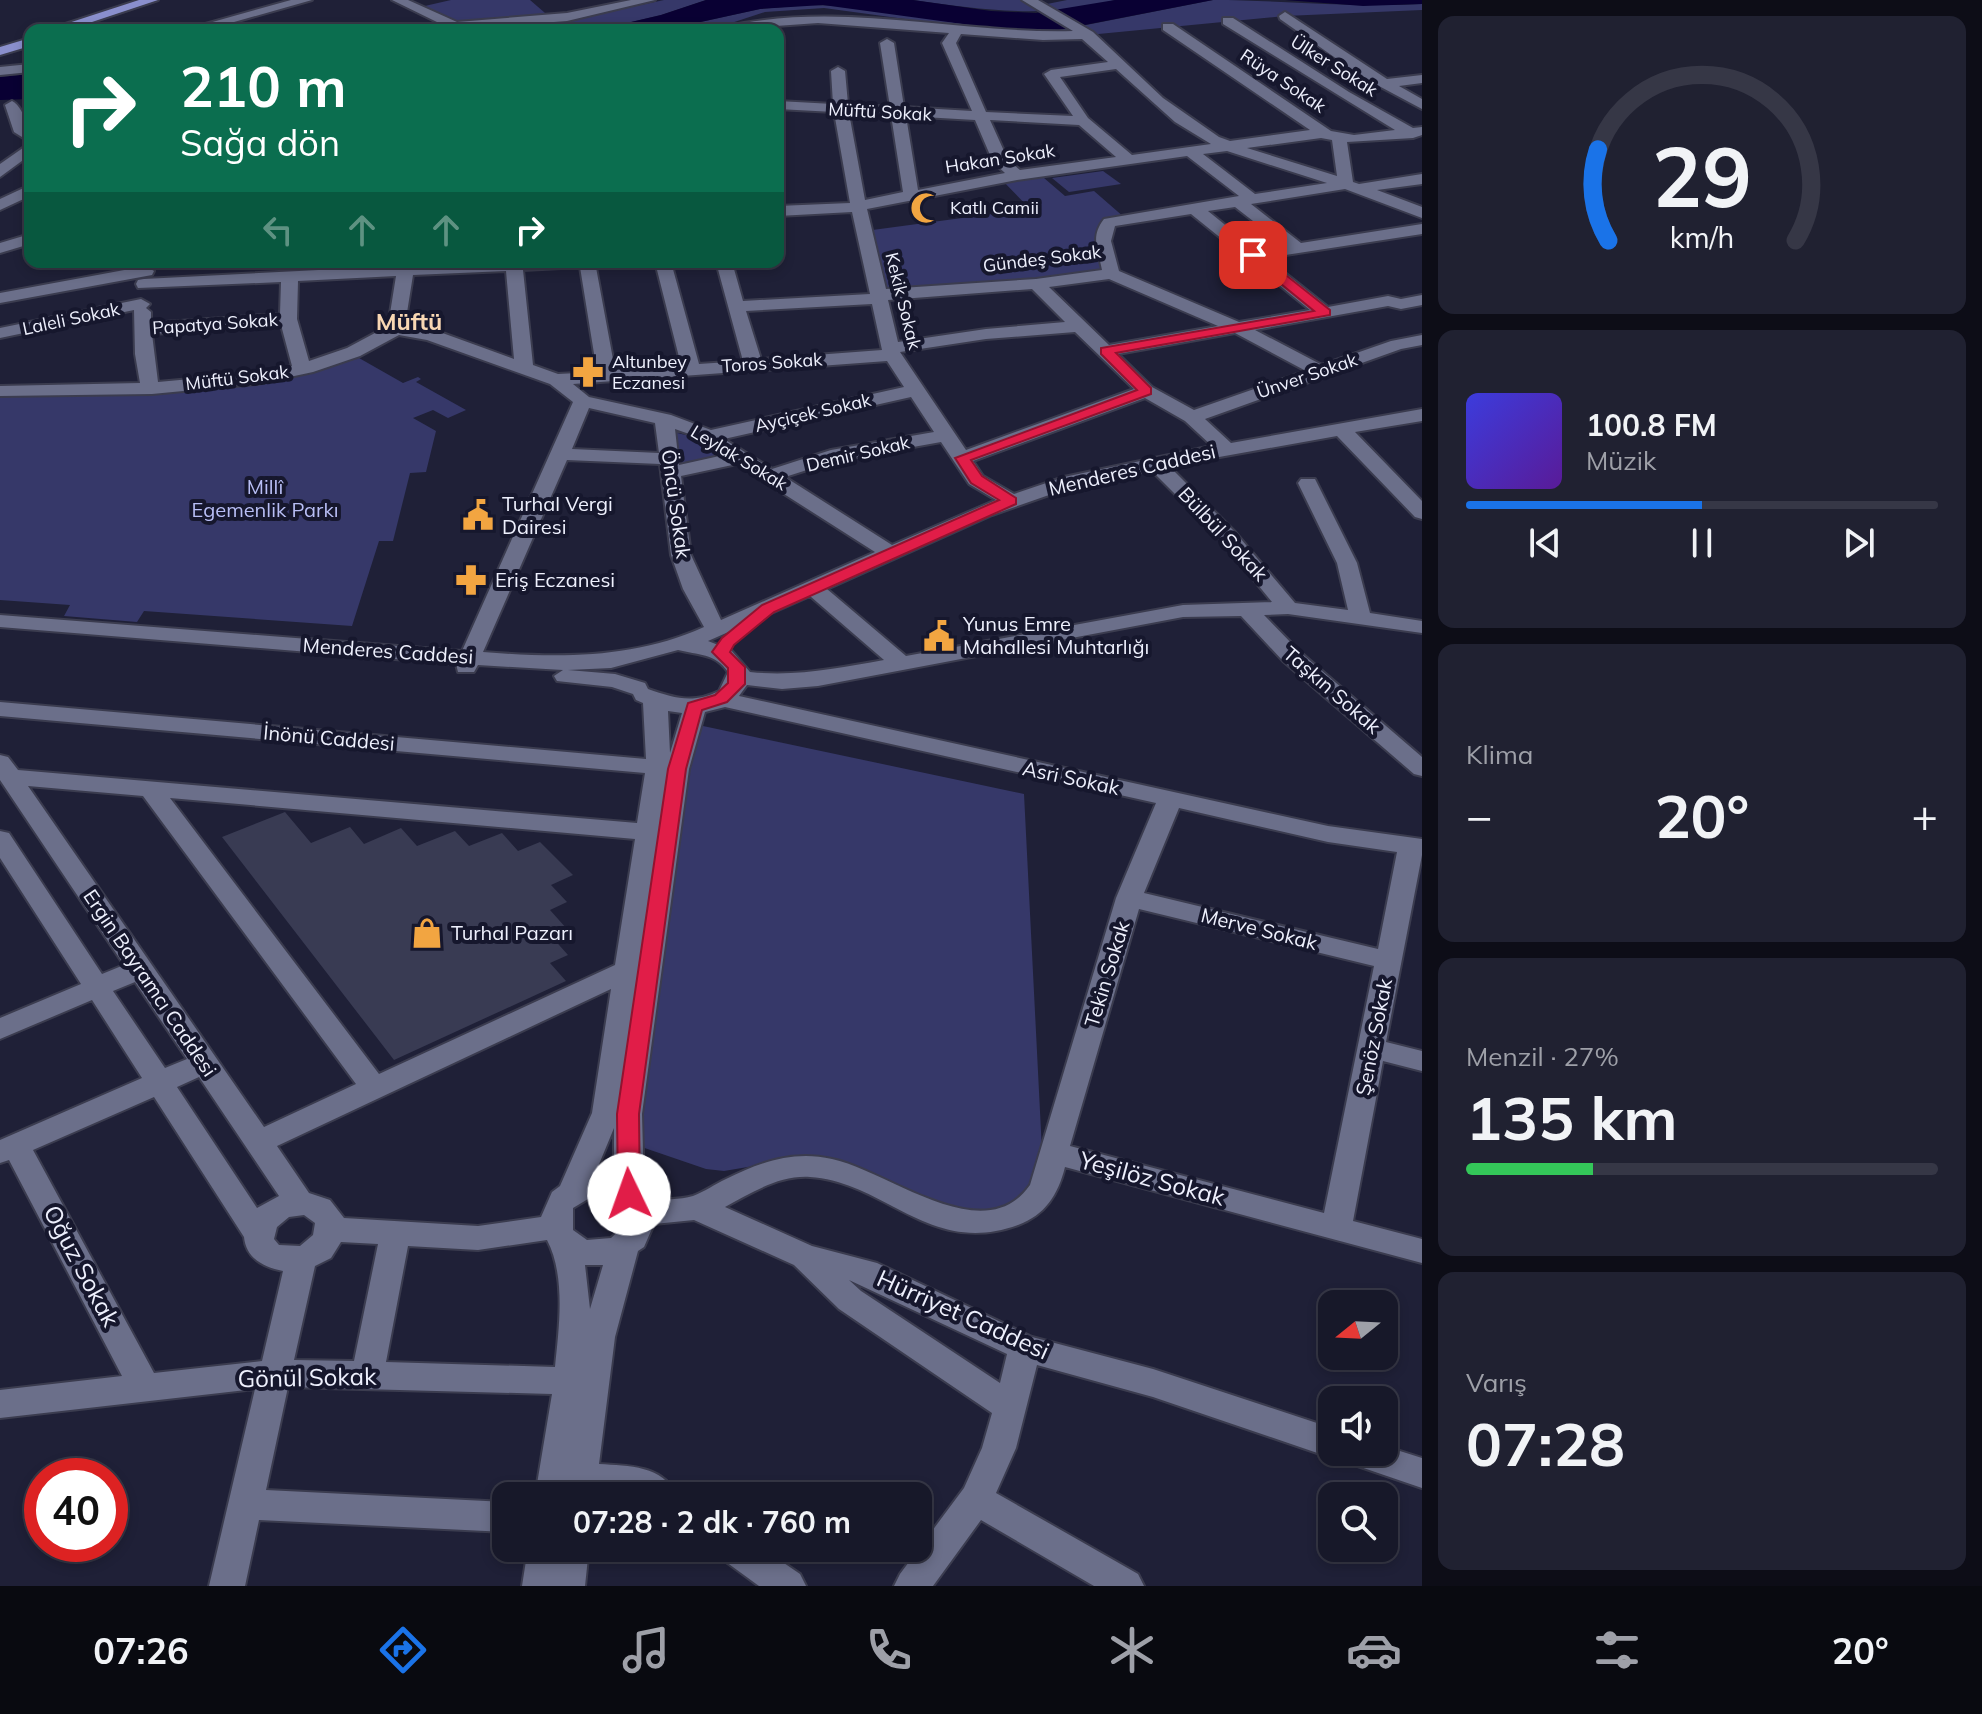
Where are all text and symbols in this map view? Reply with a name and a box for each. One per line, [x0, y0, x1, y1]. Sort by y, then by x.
street label: Ülker Sokak [1287, 30, 1383, 102]
street label: Rüya Sokak [1236, 44, 1331, 118]
text: 210 m [180, 51, 347, 121]
icon: right [48, 56, 152, 160]
street label: Müftü Sokak [828, 97, 933, 126]
text: Sağa dön [180, 120, 340, 165]
text: 29 [1652, 123, 1752, 228]
street label: Hakan Sokak [944, 138, 1057, 179]
mosque icon: Katlı Camii [909, 191, 943, 225]
place label: Katlı Camii [950, 196, 1039, 219]
icon: left [256, 208, 300, 252]
icon: ahead [340, 208, 384, 252]
icon: ahead [424, 208, 468, 252]
icon: right [508, 208, 552, 252]
text: km/h [1670, 219, 1734, 255]
pin [1219, 221, 1287, 289]
icon: arrive [1231, 233, 1275, 277]
street label: Gündeş Sokak [981, 240, 1103, 277]
street label: Kekik Sokak [880, 250, 927, 353]
street label: Laleli Sokak [20, 297, 122, 340]
district label: Müftü [376, 306, 442, 336]
street label: Papatya Sokak [151, 308, 279, 339]
street label: Toros Sokak [721, 347, 824, 377]
street label: Ünver Sokak [1254, 347, 1361, 403]
place label: Altunbey Eczanesi [612, 350, 687, 394]
pharmacy icon: Altunbey Eczanesi [571, 355, 605, 389]
street label: Müftü Sokak [184, 360, 290, 395]
street label: Ayçiçek Sokak [753, 388, 874, 437]
text: 100.8 FM [1586, 406, 1717, 444]
street label: Leylak Sokak [687, 420, 792, 496]
street label: Demir Sokak [804, 430, 912, 477]
street label: Menderes Caddesi [1046, 438, 1218, 501]
text: Müzik [1586, 444, 1657, 477]
street label: Öncü Sokak [656, 448, 697, 561]
park label: Millî Egemenlik Parkı [192, 474, 338, 522]
street label: Bülbül Sokak [1173, 481, 1274, 586]
place label: Turhal Vergi Dairesi [502, 491, 613, 539]
public building icon: Turhal Vergi Dairesi [461, 498, 495, 532]
icon: previous [1523, 521, 1567, 565]
icon: pause [1680, 521, 1724, 565]
icon: next [1837, 521, 1881, 565]
pharmacy icon: Eriş Eczanesi [454, 563, 488, 597]
place label: Eriş Eczanesi [495, 567, 615, 592]
place label: Yunus Emre Mahallesi Muhtarlığı [962, 611, 1149, 659]
public building icon: Yunus Emre Mahallesi Muhtarlığı [922, 619, 956, 653]
street label: Menderes Caddesi [302, 632, 474, 669]
street label: Taşkın Sokak [1279, 641, 1387, 739]
street label: İnönü Caddesi [262, 719, 396, 756]
text: Klima [1466, 738, 1533, 771]
street label: Asri Sokak [1021, 755, 1122, 800]
text: 20° [1655, 778, 1749, 853]
text: − [1466, 788, 1492, 843]
text: + [1912, 788, 1938, 843]
street label: Ergin Bayramcı Caddesi [78, 884, 222, 1081]
street label: Merve Sokak [1198, 902, 1320, 955]
shop icon: Turhal Pazarı [410, 916, 444, 950]
street label: Tekin Sokak [1079, 917, 1135, 1030]
place label: Turhal Pazarı [451, 920, 573, 945]
street label: Şenöz Sokak [1350, 976, 1397, 1097]
text: Menzil · 27% [1466, 1040, 1619, 1073]
text: 135 km [1466, 1080, 1678, 1155]
street label: Yeşilöz Sokak [1075, 1144, 1229, 1212]
position arrow [587, 1152, 671, 1236]
street label: Oğuz Sokak [37, 1200, 127, 1332]
street label: Hürriyet Caddesi [873, 1263, 1054, 1366]
north arrow [1318, 1290, 1398, 1370]
map controls [1318, 1290, 1398, 1562]
street label: Gönül Sokak [237, 1361, 377, 1393]
text: Varış [1466, 1366, 1527, 1399]
button: sound [1318, 1386, 1398, 1466]
text: 07:28 [1466, 1406, 1625, 1481]
speed limit sign: 40 [24, 1458, 128, 1562]
button: search [1318, 1482, 1398, 1562]
text: 07:28 · 2 dk · 760 m [573, 1503, 851, 1541]
icon: directions [375, 1622, 431, 1678]
icon: music [618, 1622, 674, 1678]
icon: phone [861, 1622, 917, 1678]
icon: climate [1104, 1622, 1160, 1678]
icon: car [1346, 1622, 1402, 1678]
icon: filters [1589, 1622, 1645, 1678]
text: 07:26 [93, 1628, 189, 1673]
text: 20° [1832, 1628, 1889, 1673]

